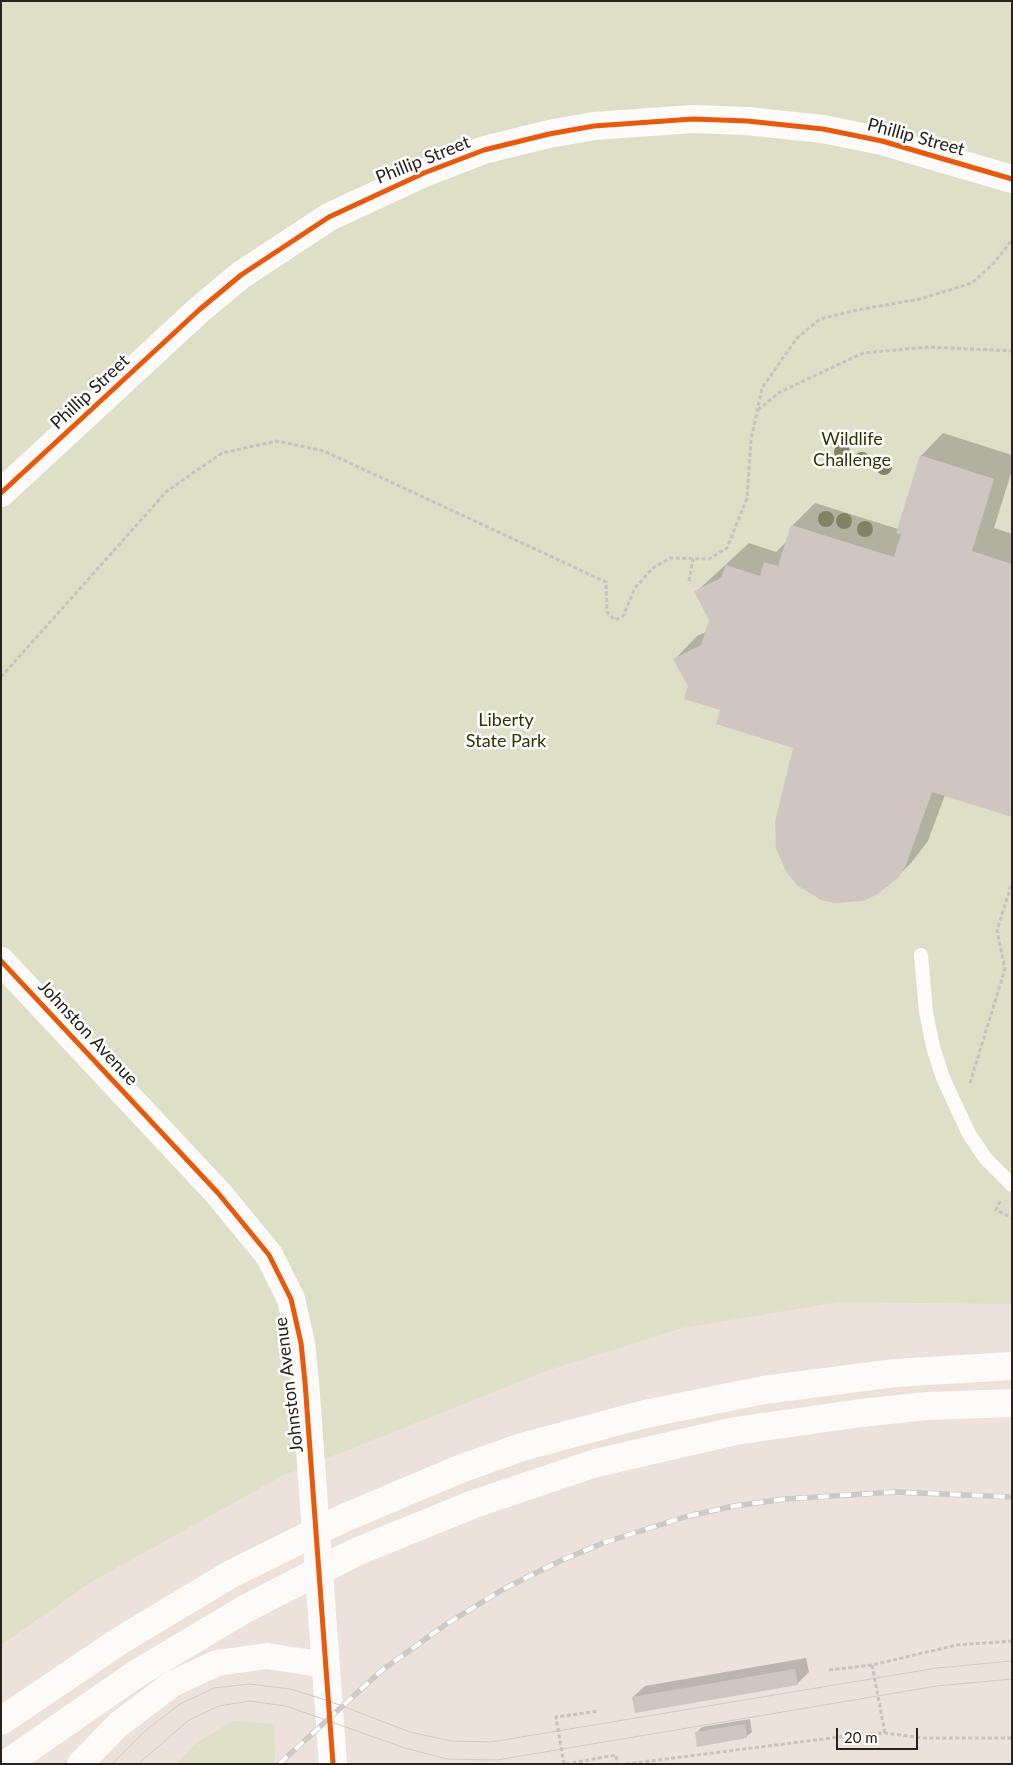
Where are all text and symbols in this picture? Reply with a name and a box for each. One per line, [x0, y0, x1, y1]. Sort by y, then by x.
street label: Phillip Street [865, 114, 967, 160]
street label: Phillip Street [373, 131, 473, 189]
street label: Phillip Street [46, 350, 134, 434]
park label: Wildlife Challenge [813, 428, 891, 470]
park label: Liberty State Park [466, 709, 546, 752]
street label: Johnston Avenue [34, 976, 142, 1090]
street label: Johnston Avenue [270, 1316, 308, 1454]
scale bar [838, 1718, 920, 1750]
text: 20 m [844, 1728, 878, 1746]

